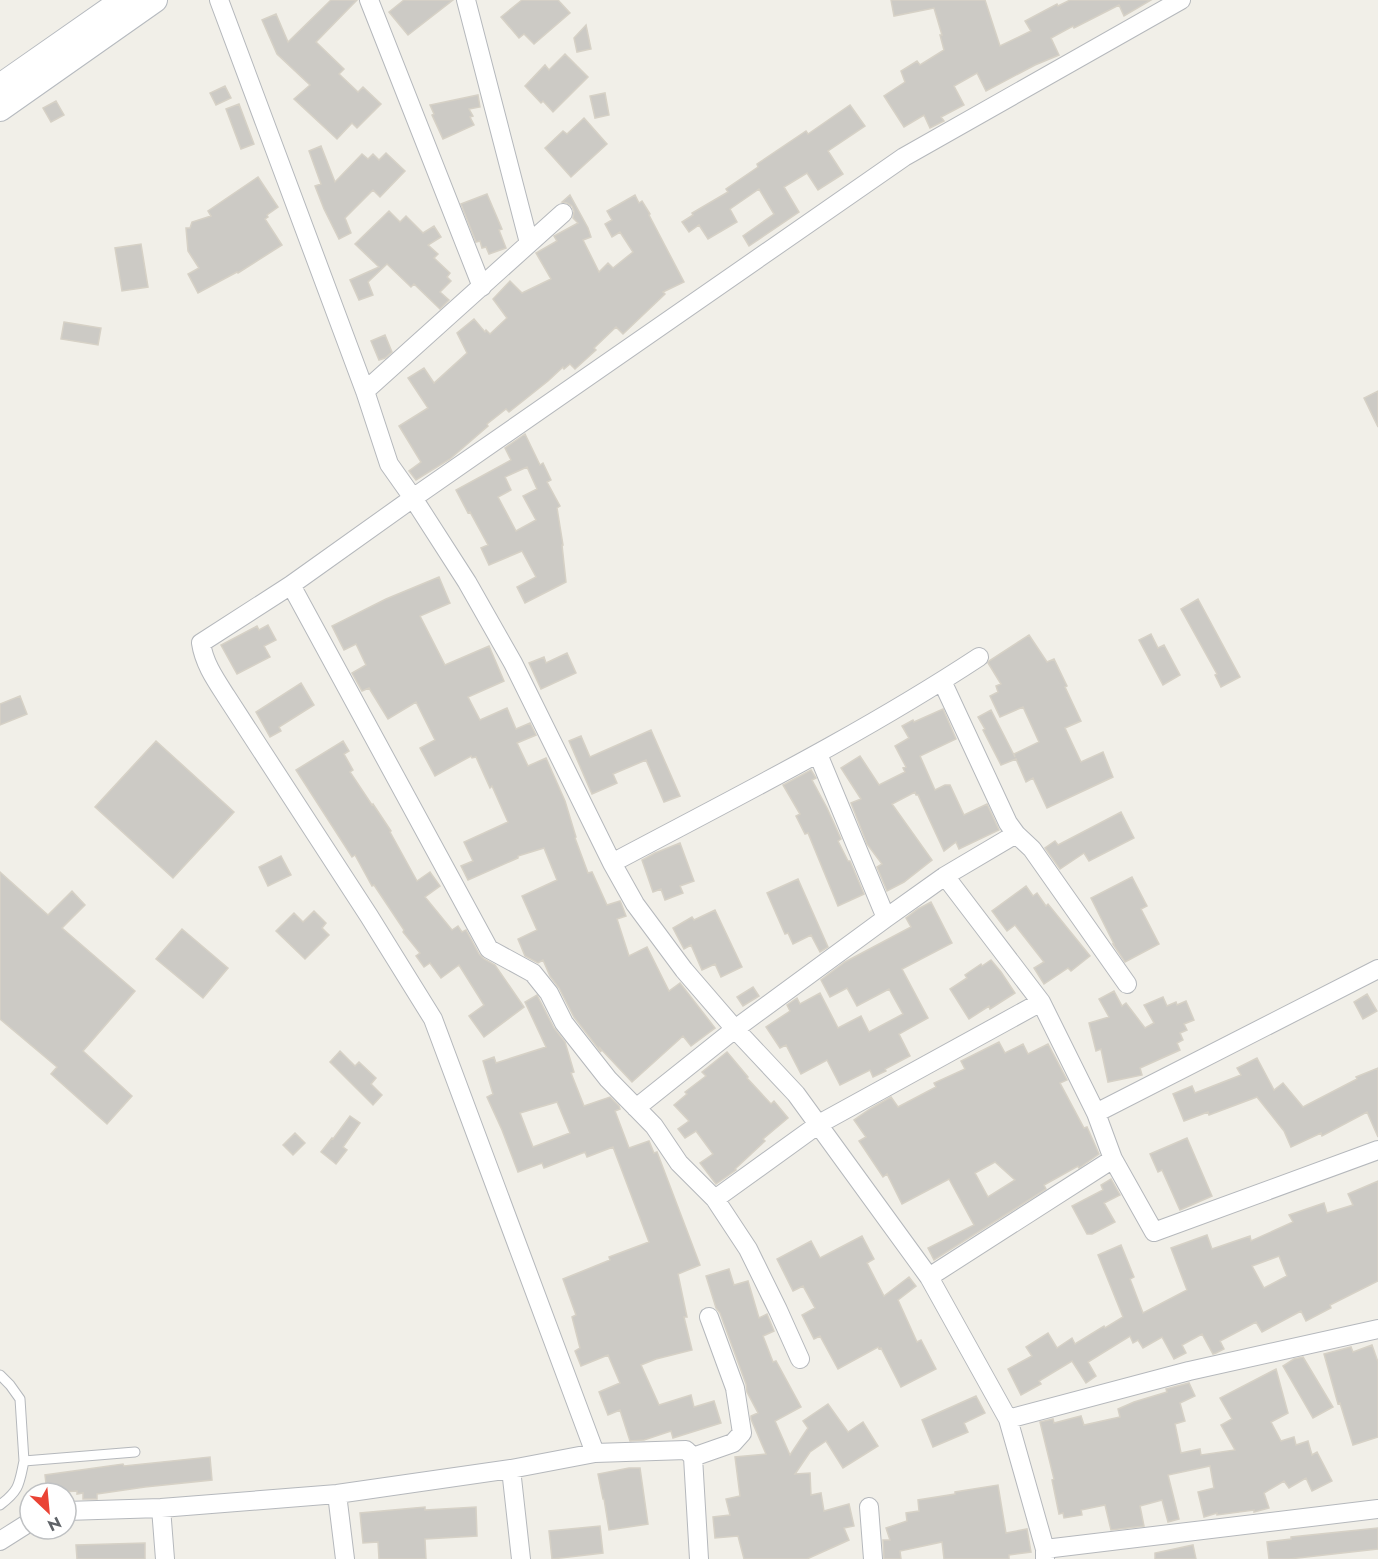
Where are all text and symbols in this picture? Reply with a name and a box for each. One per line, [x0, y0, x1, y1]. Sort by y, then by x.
north arrow [18, 1481, 78, 1541]
text: N [44, 1511, 65, 1537]

